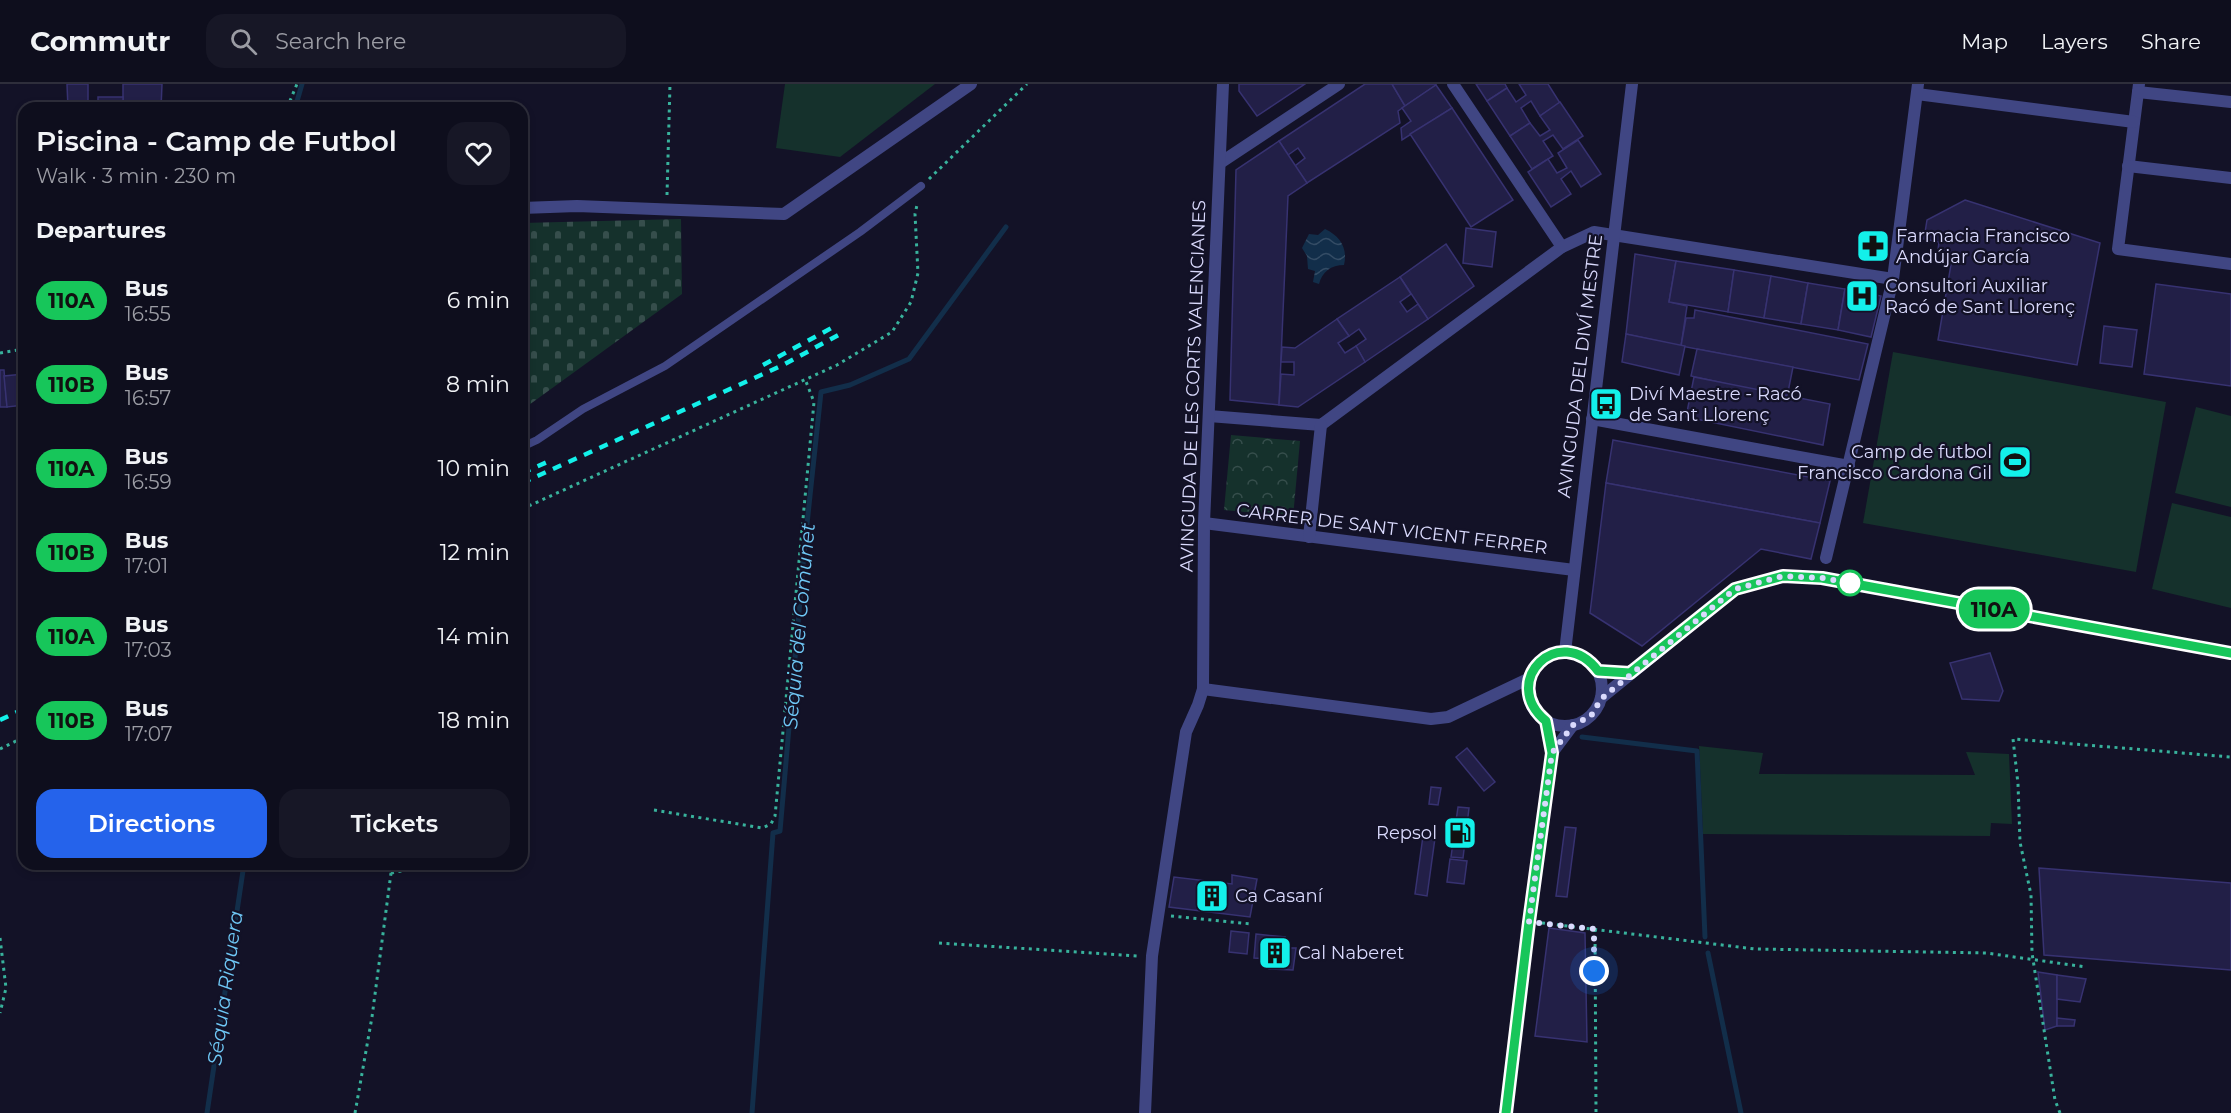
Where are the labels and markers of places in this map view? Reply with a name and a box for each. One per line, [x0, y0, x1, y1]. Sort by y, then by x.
place label: Farmacia Francisco Andújar García [1896, 225, 2070, 268]
pharmacy icon: Farmacia Francisco Andújar García [1855, 228, 1891, 264]
place label: Consultori Auxiliar Racó de Sant Llorenç [1885, 275, 2075, 318]
hospital icon: Consultori Auxiliar Racó de Sant Llorenç [1844, 278, 1880, 314]
place label: Diví Maestre - Racó de Sant Llorenç [1629, 383, 1802, 426]
bus stop icon: Diví Maestre - Racó de Sant Llorenç [1588, 386, 1624, 422]
place label: Camp de futbol Francisco Cardona Gil [1797, 441, 1992, 484]
sports icon: Camp de futbol Francisco Cardona Gil [1997, 444, 2033, 480]
unlabelled marker [1837, 570, 1863, 596]
fuel station icon: Repsol [1442, 815, 1478, 851]
place label: Repsol [1376, 822, 1437, 844]
building icon: Ca Casaní [1194, 878, 1230, 914]
place label: Ca Casaní [1235, 885, 1324, 907]
building icon: Cal Naberet [1257, 935, 1293, 971]
place label: Cal Naberet [1298, 942, 1404, 964]

